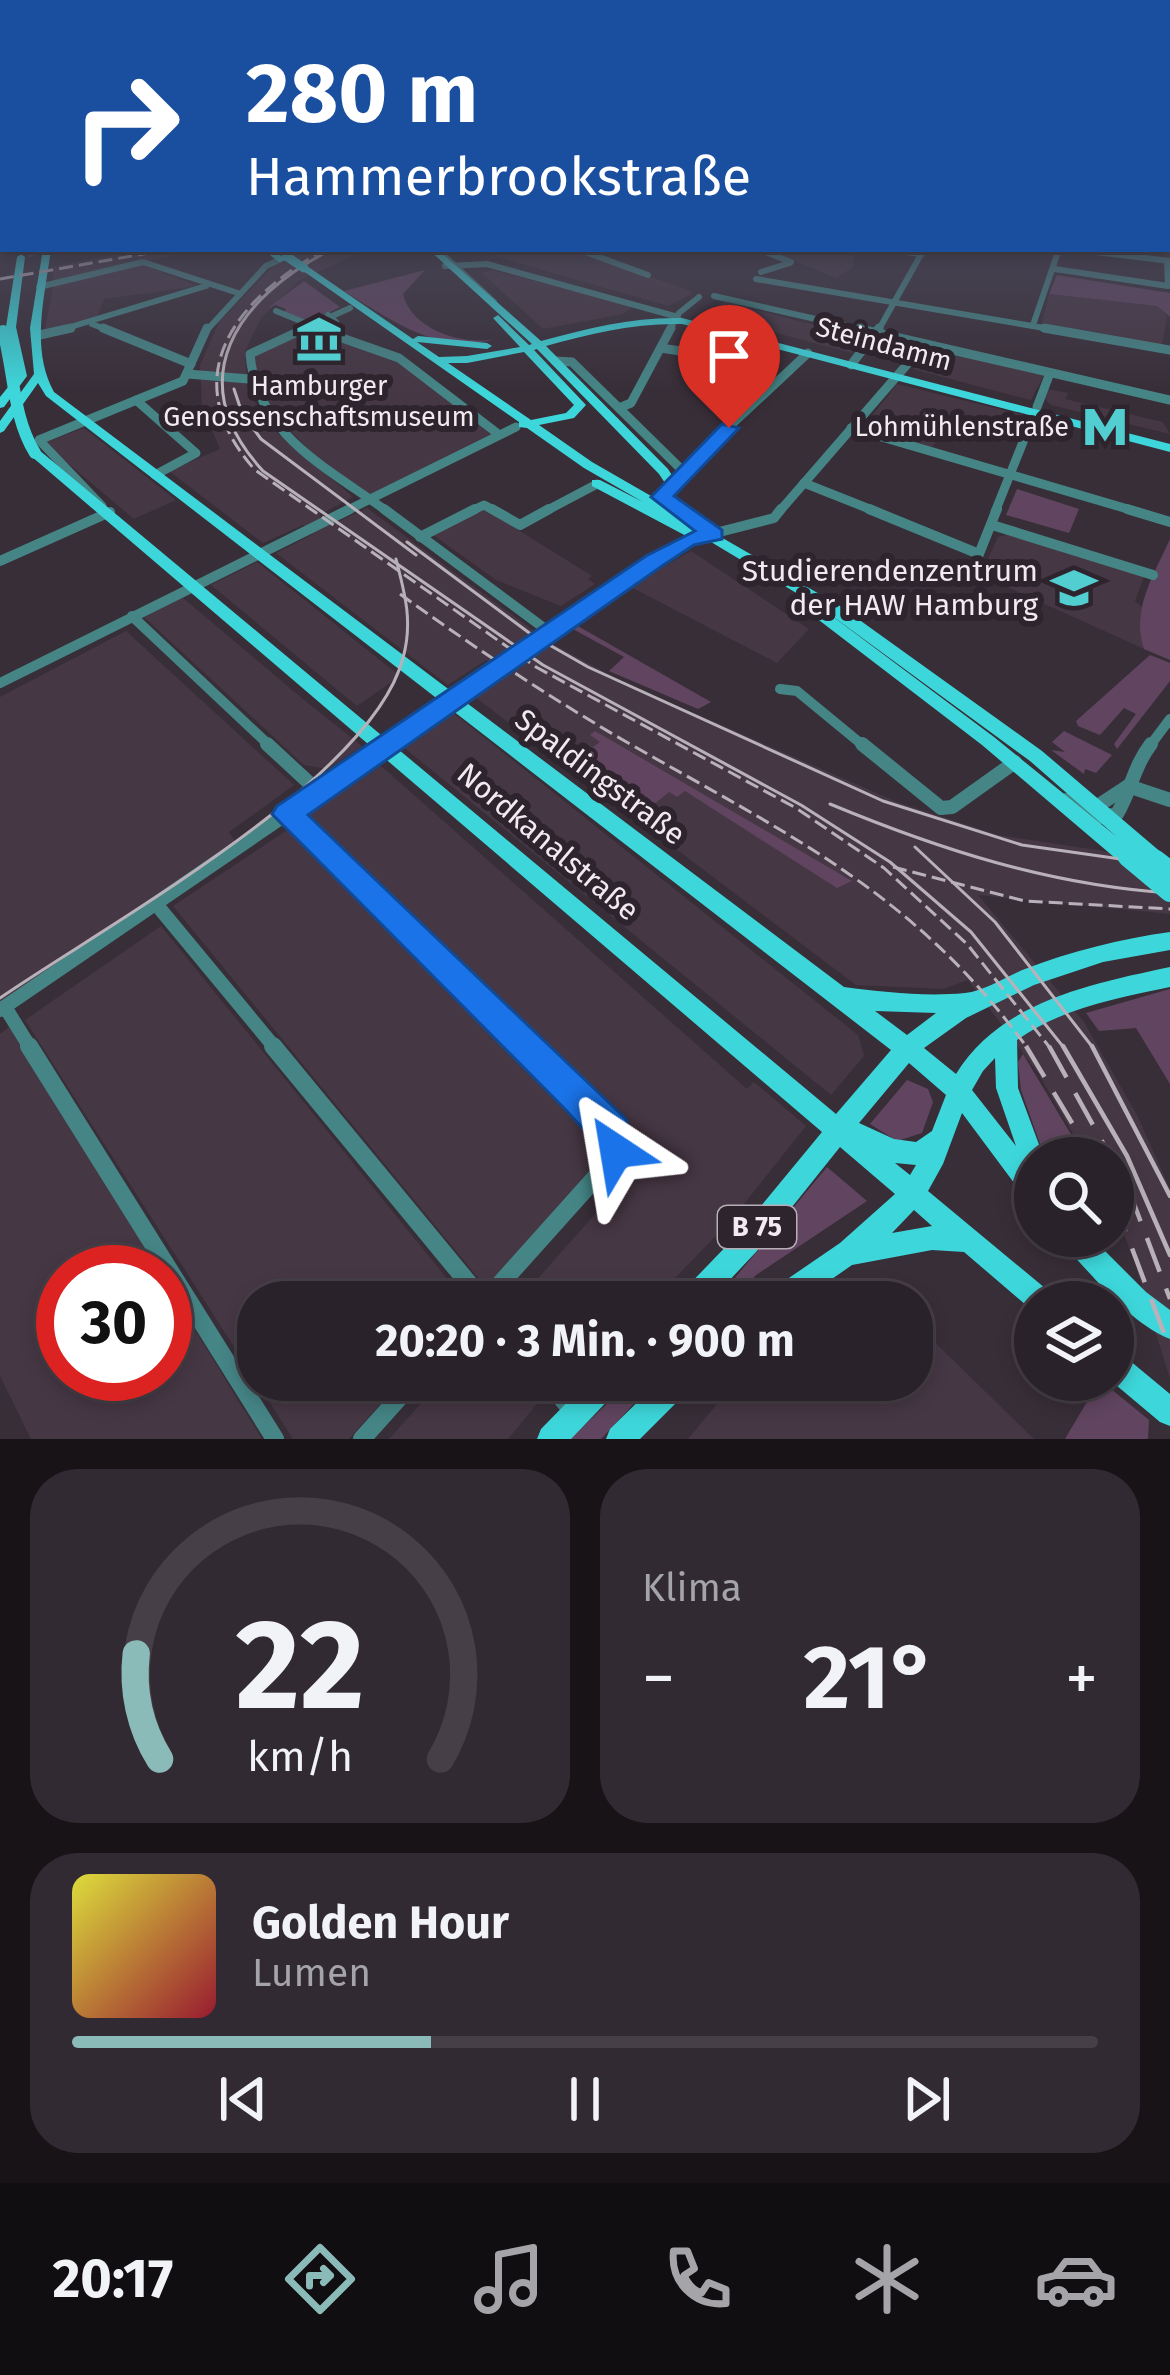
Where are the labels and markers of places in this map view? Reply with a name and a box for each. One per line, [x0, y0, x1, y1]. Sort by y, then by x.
pin [678, 305, 780, 428]
museum icon: Hamburger Genossenschaftsmuseum [294, 314, 344, 364]
place label: Hamburger Genossenschaftsmuseum [163, 370, 475, 433]
metro station icon: Lohmühlenstraße [1080, 402, 1130, 452]
place label: Lohmühlenstraße [854, 411, 1069, 443]
place label: Studierendenzentrum der HAW Hamburg [742, 553, 1038, 623]
school or university icon: Studierendenzentrum der HAW Hamburg [1049, 563, 1099, 613]

